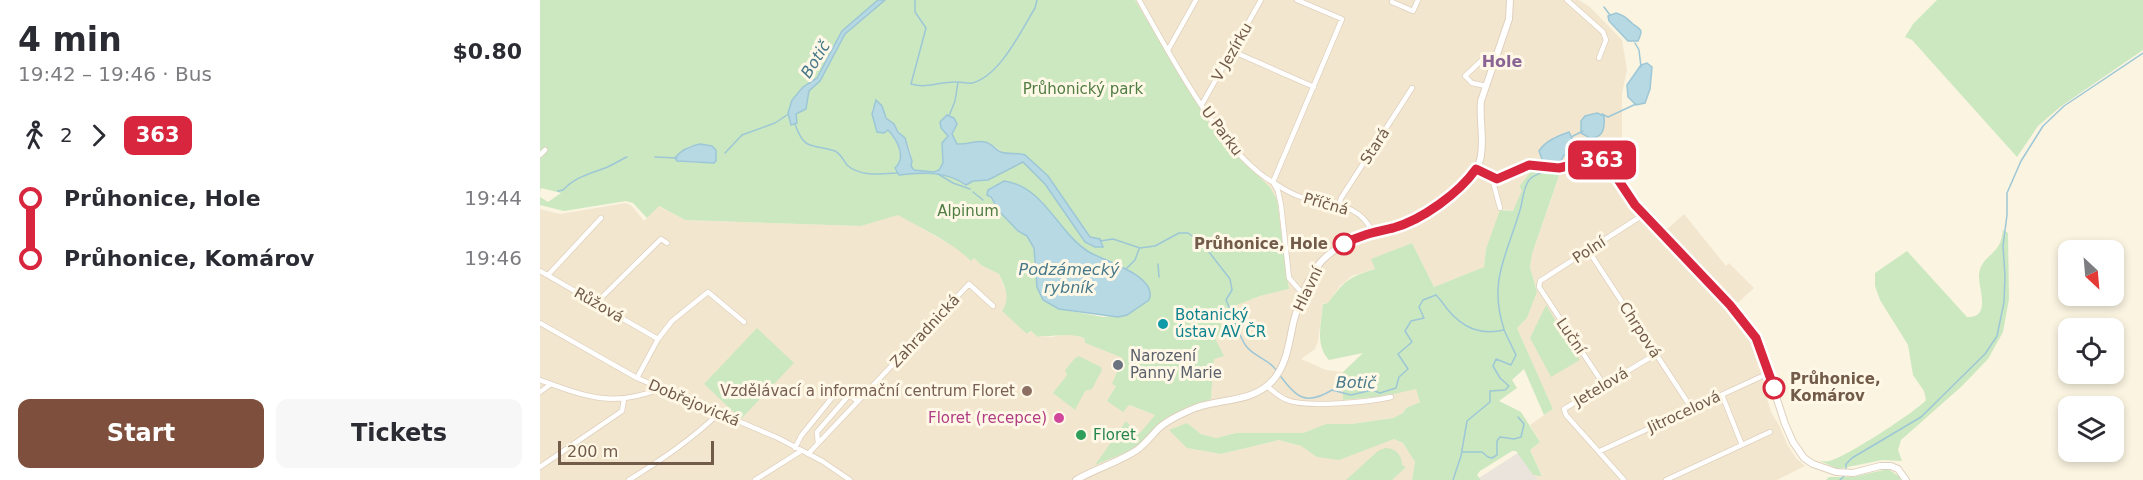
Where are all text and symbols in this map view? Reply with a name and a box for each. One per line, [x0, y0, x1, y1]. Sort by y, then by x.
text: 4 min [18, 20, 122, 59]
street label: V Jezírku [1208, 20, 1256, 84]
water label: Botič [797, 36, 835, 81]
text: $0.80 [452, 39, 522, 64]
district label: Hole [1482, 52, 1523, 71]
text: 19:42 – 19:46 · Bus [18, 62, 212, 86]
park label: Průhonický park [1023, 80, 1144, 98]
street label: U Parku [1198, 103, 1246, 159]
icon: walk [18, 119, 51, 152]
icon: forward [82, 119, 115, 152]
text: 2 [60, 123, 73, 147]
text: 363 [136, 123, 180, 147]
street label: Stará [1357, 124, 1393, 168]
line badge: 363 [1568, 140, 1636, 180]
text: 363 [1580, 148, 1624, 172]
text: Průhonice, Hole [64, 186, 261, 211]
text: 19:44 [464, 186, 522, 210]
street label: Příčná [1301, 189, 1351, 219]
park label: Alpinum [937, 202, 999, 220]
street label: Polní [1569, 232, 1609, 267]
marker: Průhonice, Hole [1333, 233, 1355, 255]
place label: Průhonice, Hole [1194, 235, 1328, 253]
north arrow [2058, 240, 2124, 306]
map controls [2058, 240, 2124, 462]
text: Průhonice, Komárov [64, 246, 314, 271]
text: 19:46 [464, 246, 522, 270]
water label: Podzámecký rybník [1019, 260, 1120, 297]
street label: Hlavní [1290, 263, 1327, 314]
street label: Růžová [571, 284, 627, 326]
street label: Zahradnická [887, 291, 963, 371]
street label: Chrpová [1615, 299, 1665, 361]
place label: Botanický ústav AV ČR [1175, 306, 1266, 341]
street label: Luční [1552, 315, 1590, 358]
marker: Botanický ústav AV ČR [1156, 317, 1170, 331]
button: locate [2058, 318, 2124, 384]
place label: Narození Panny Marie [1130, 347, 1222, 382]
marker: Narození Panny Marie [1111, 358, 1125, 372]
street label: Jetelová [1570, 364, 1631, 411]
place label: Průhonice, Komárov [1790, 370, 1881, 405]
water label: Botič [1336, 373, 1377, 392]
street label: Dobřejovická [646, 376, 742, 430]
marker: Průhonice, Komárov [1763, 377, 1785, 399]
place label: Vzdělávací a informační centrum Floret [720, 382, 1015, 400]
marker: Vzdělávací a informační centrum Floret [1020, 384, 1034, 398]
street label: Jitrocelová [1644, 387, 1723, 437]
button: layers [2058, 396, 2124, 462]
button: Start [18, 399, 264, 468]
button: Tickets [276, 399, 522, 468]
place label: Floret (recepce) [928, 409, 1047, 427]
marker: Floret (recepce) [1052, 411, 1066, 425]
place label: Floret [1093, 426, 1136, 444]
marker: Floret [1074, 428, 1088, 442]
scale bar [558, 438, 714, 466]
text: 200 m [567, 442, 618, 461]

